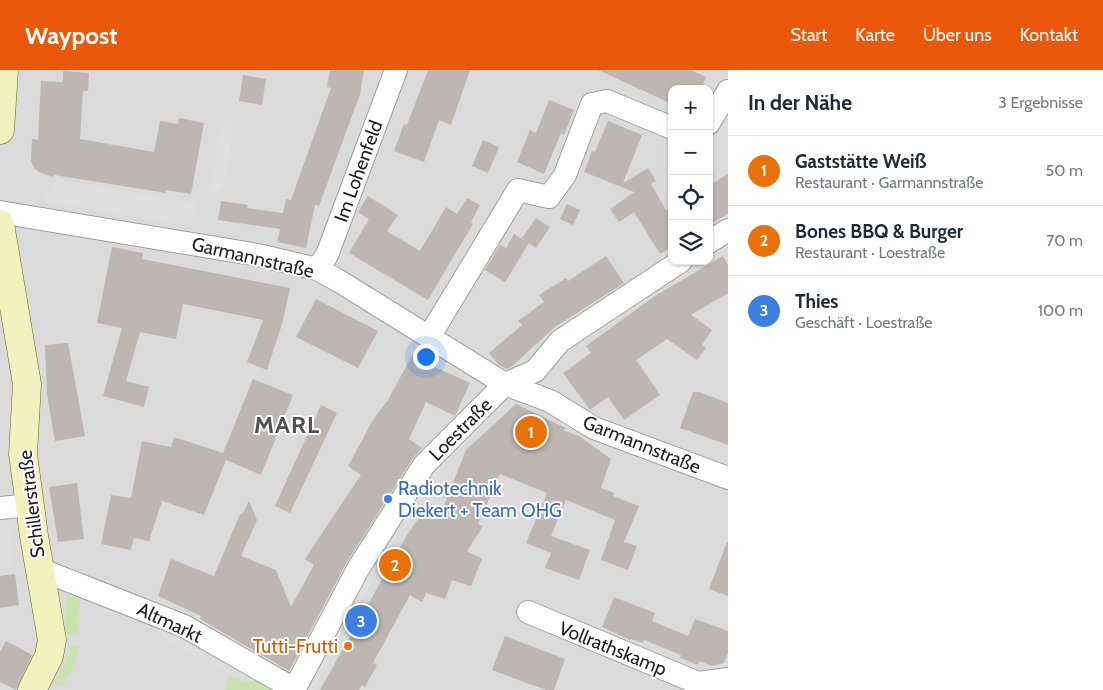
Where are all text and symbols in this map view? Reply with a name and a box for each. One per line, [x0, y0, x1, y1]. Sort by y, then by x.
text: Waypost [25, 21, 117, 50]
text: Start [791, 24, 827, 46]
text: Karte [855, 24, 895, 46]
text: Über uns [923, 24, 992, 46]
text: Kontakt [1020, 24, 1078, 46]
map controls [668, 85, 713, 265]
button: + [668, 85, 713, 130]
text: In der Nähe [748, 90, 852, 115]
text: 3 Ergebnisse [998, 93, 1083, 112]
street label: Im Lohenfeld [329, 117, 388, 225]
button: − [668, 130, 713, 175]
text: Gaststätte Weiß [795, 150, 927, 173]
text: 1 [761, 161, 767, 180]
text: 50 m [1046, 161, 1083, 180]
text: Restaurant · Garmannstraße [795, 173, 984, 192]
button: locate [668, 175, 713, 220]
button: layers [668, 220, 713, 265]
text: Bones BBQ & Burger [795, 220, 963, 243]
text: 2 [760, 231, 768, 250]
text: 70 m [1046, 231, 1083, 250]
street label: Garmannstraße [190, 232, 317, 283]
text: Restaurant · Loestraße [795, 243, 945, 262]
text: Thies [795, 290, 838, 313]
text: 3 [760, 301, 768, 320]
text: 100 m [1038, 301, 1083, 320]
text: Geschäft · Loestraße [795, 313, 933, 332]
your location [413, 344, 439, 370]
street label: Loestraße [424, 393, 497, 466]
district label: MARL [254, 410, 320, 439]
street label: Garmannstraße [580, 410, 704, 479]
pin: 1 [515, 413, 547, 451]
street label: Schillerstraße [13, 448, 50, 559]
place label: Radiotechnik Diekert + Team OHG [398, 477, 562, 522]
marker: Radiotechnik Diekert + Team OHG [382, 493, 394, 505]
pin: 2 [379, 546, 411, 584]
street label: Altmarkt [134, 597, 206, 648]
pin: 3 [345, 602, 377, 640]
street label: Vollrathskamp [556, 616, 670, 680]
place label: Tutti-Frutti [253, 635, 338, 658]
marker: Tutti-Frutti [342, 640, 354, 652]

